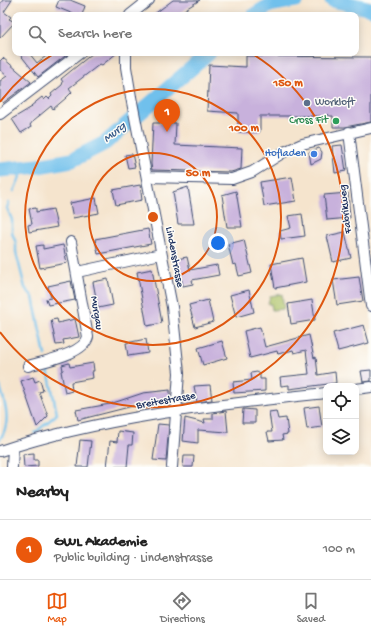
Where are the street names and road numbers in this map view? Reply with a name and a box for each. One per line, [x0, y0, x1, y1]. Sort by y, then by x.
street label: Fabrikweg [337, 184, 355, 235]
street label: Lindenstrasse [162, 226, 186, 289]
street label: Murgau [87, 295, 105, 331]
street label: Breitestrasse [134, 390, 197, 412]

